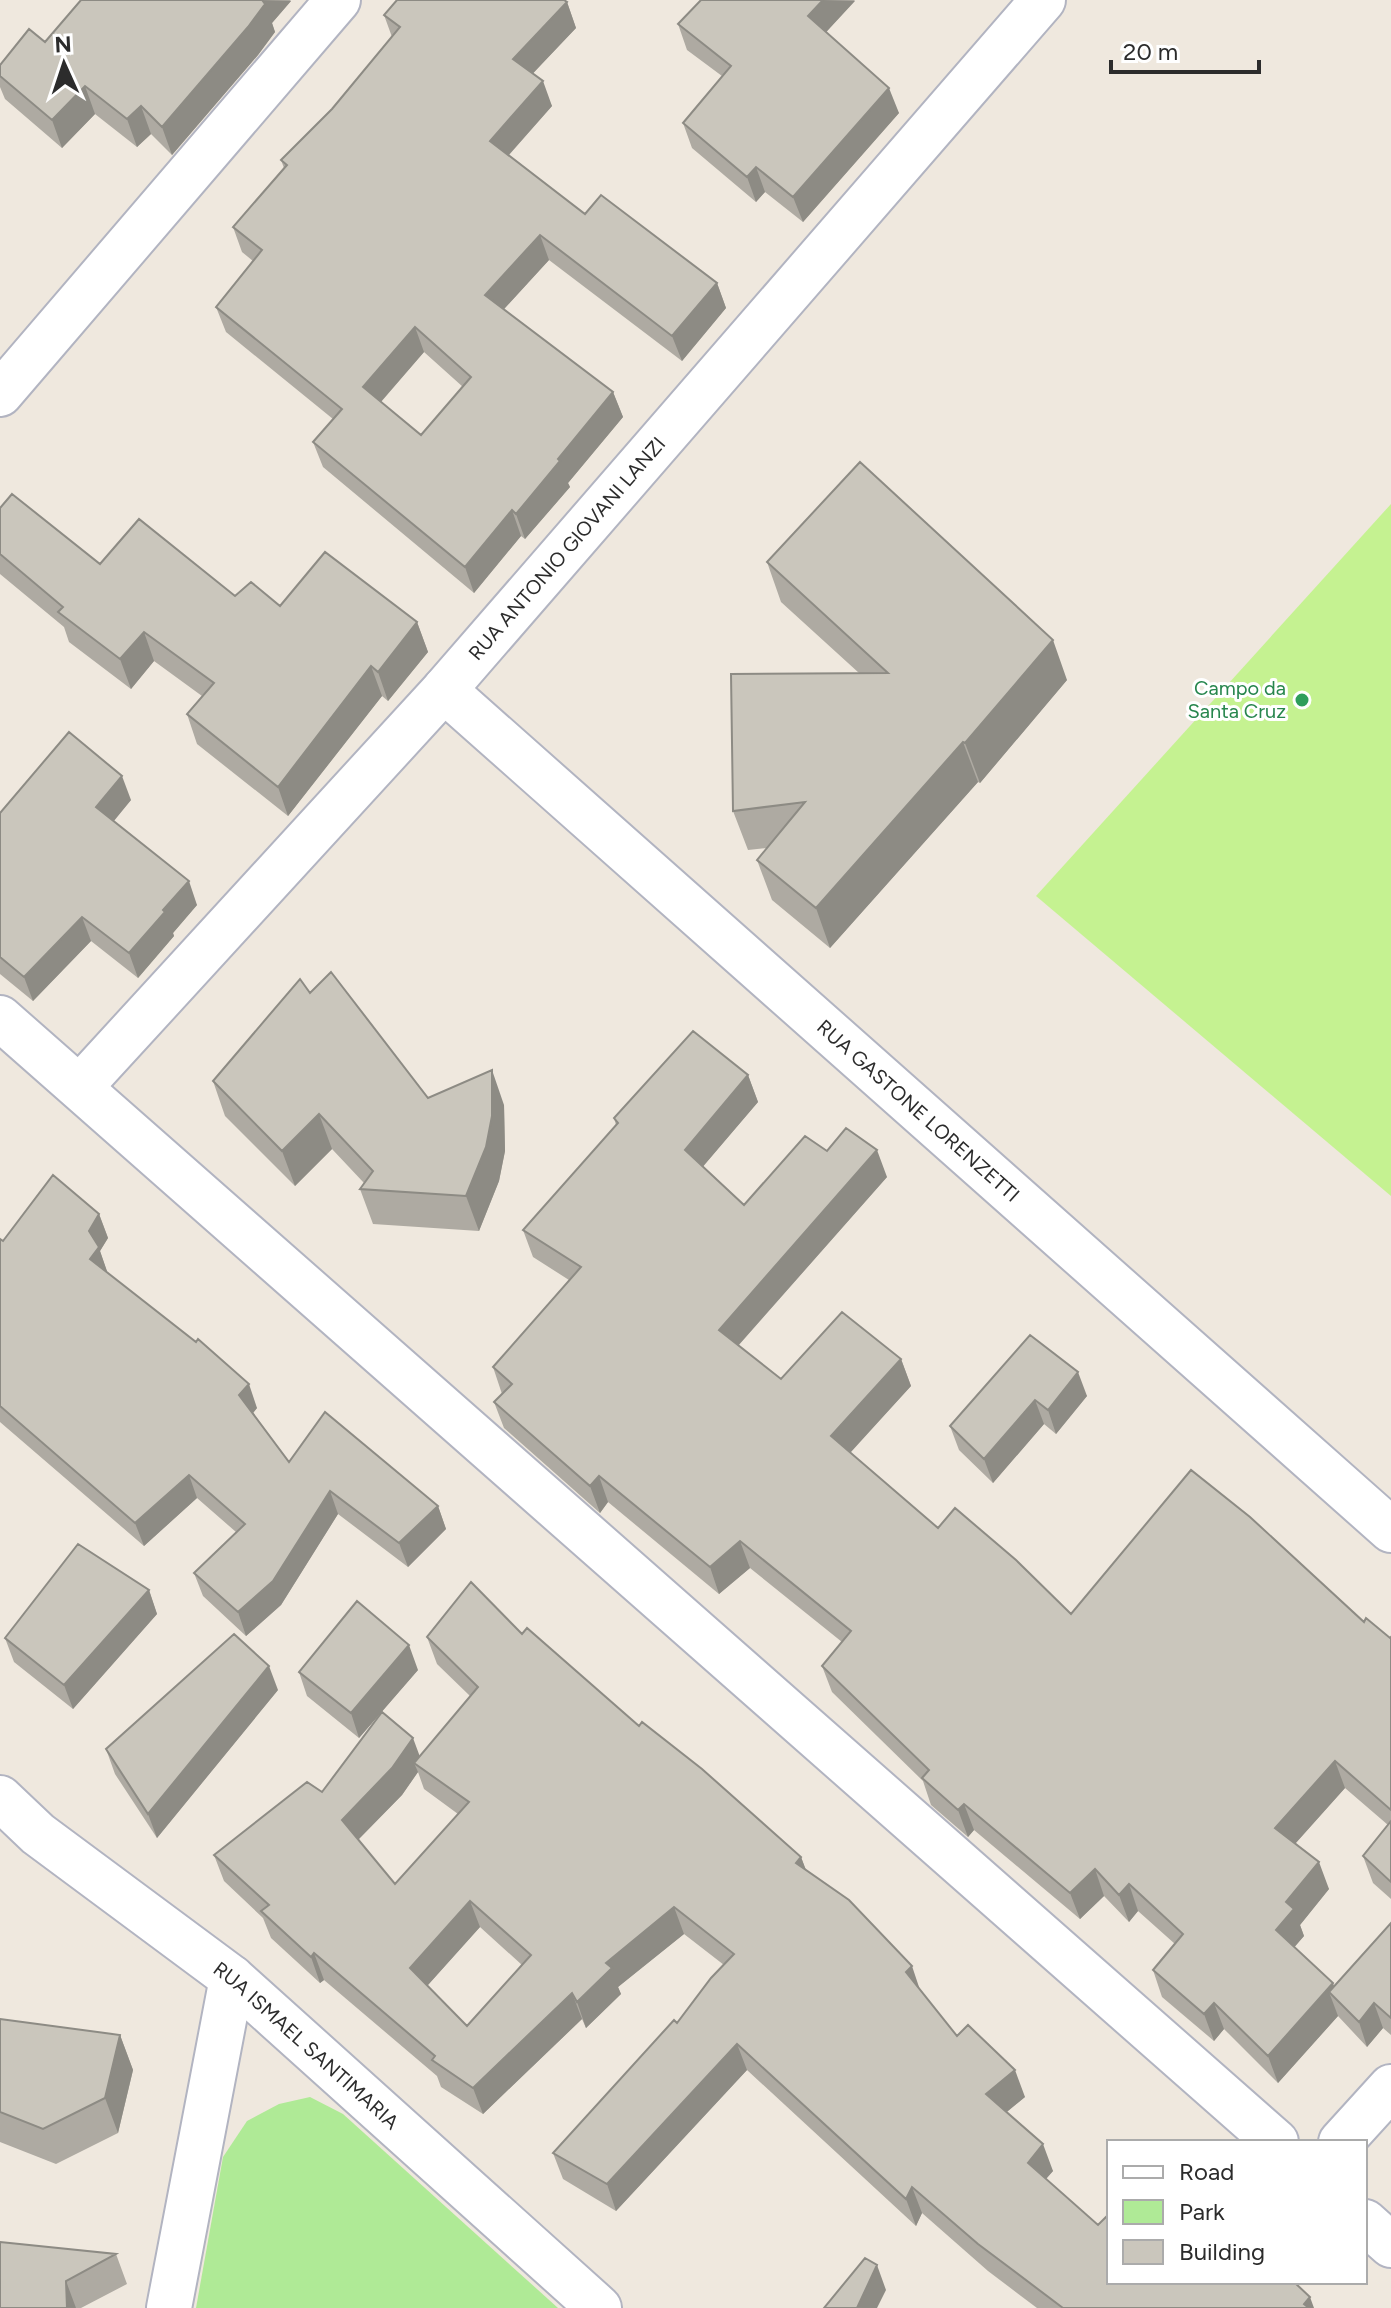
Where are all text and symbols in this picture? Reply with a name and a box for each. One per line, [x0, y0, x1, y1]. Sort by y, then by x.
north arrow [24, 24, 104, 104]
scale bar [1111, 24, 1259, 74]
text: N [54, 31, 72, 58]
text: 20 m [1123, 37, 1178, 66]
street label: RUA ANTONIO GIOVANI LANZI [463, 432, 670, 665]
place label: Campo da Santa Cruz [1188, 676, 1286, 723]
marker: Campo da Santa Cruz [1293, 691, 1311, 709]
street label: RUA GASTONE LORENZETTI [812, 1015, 1024, 1207]
street label: RUA ISMAEL SANTIMARIA [209, 1956, 404, 2134]
legend [1107, 2140, 1367, 2284]
text: Road [1179, 2157, 1234, 2186]
text: Park [1179, 2197, 1225, 2226]
text: Building [1179, 2237, 1265, 2266]

